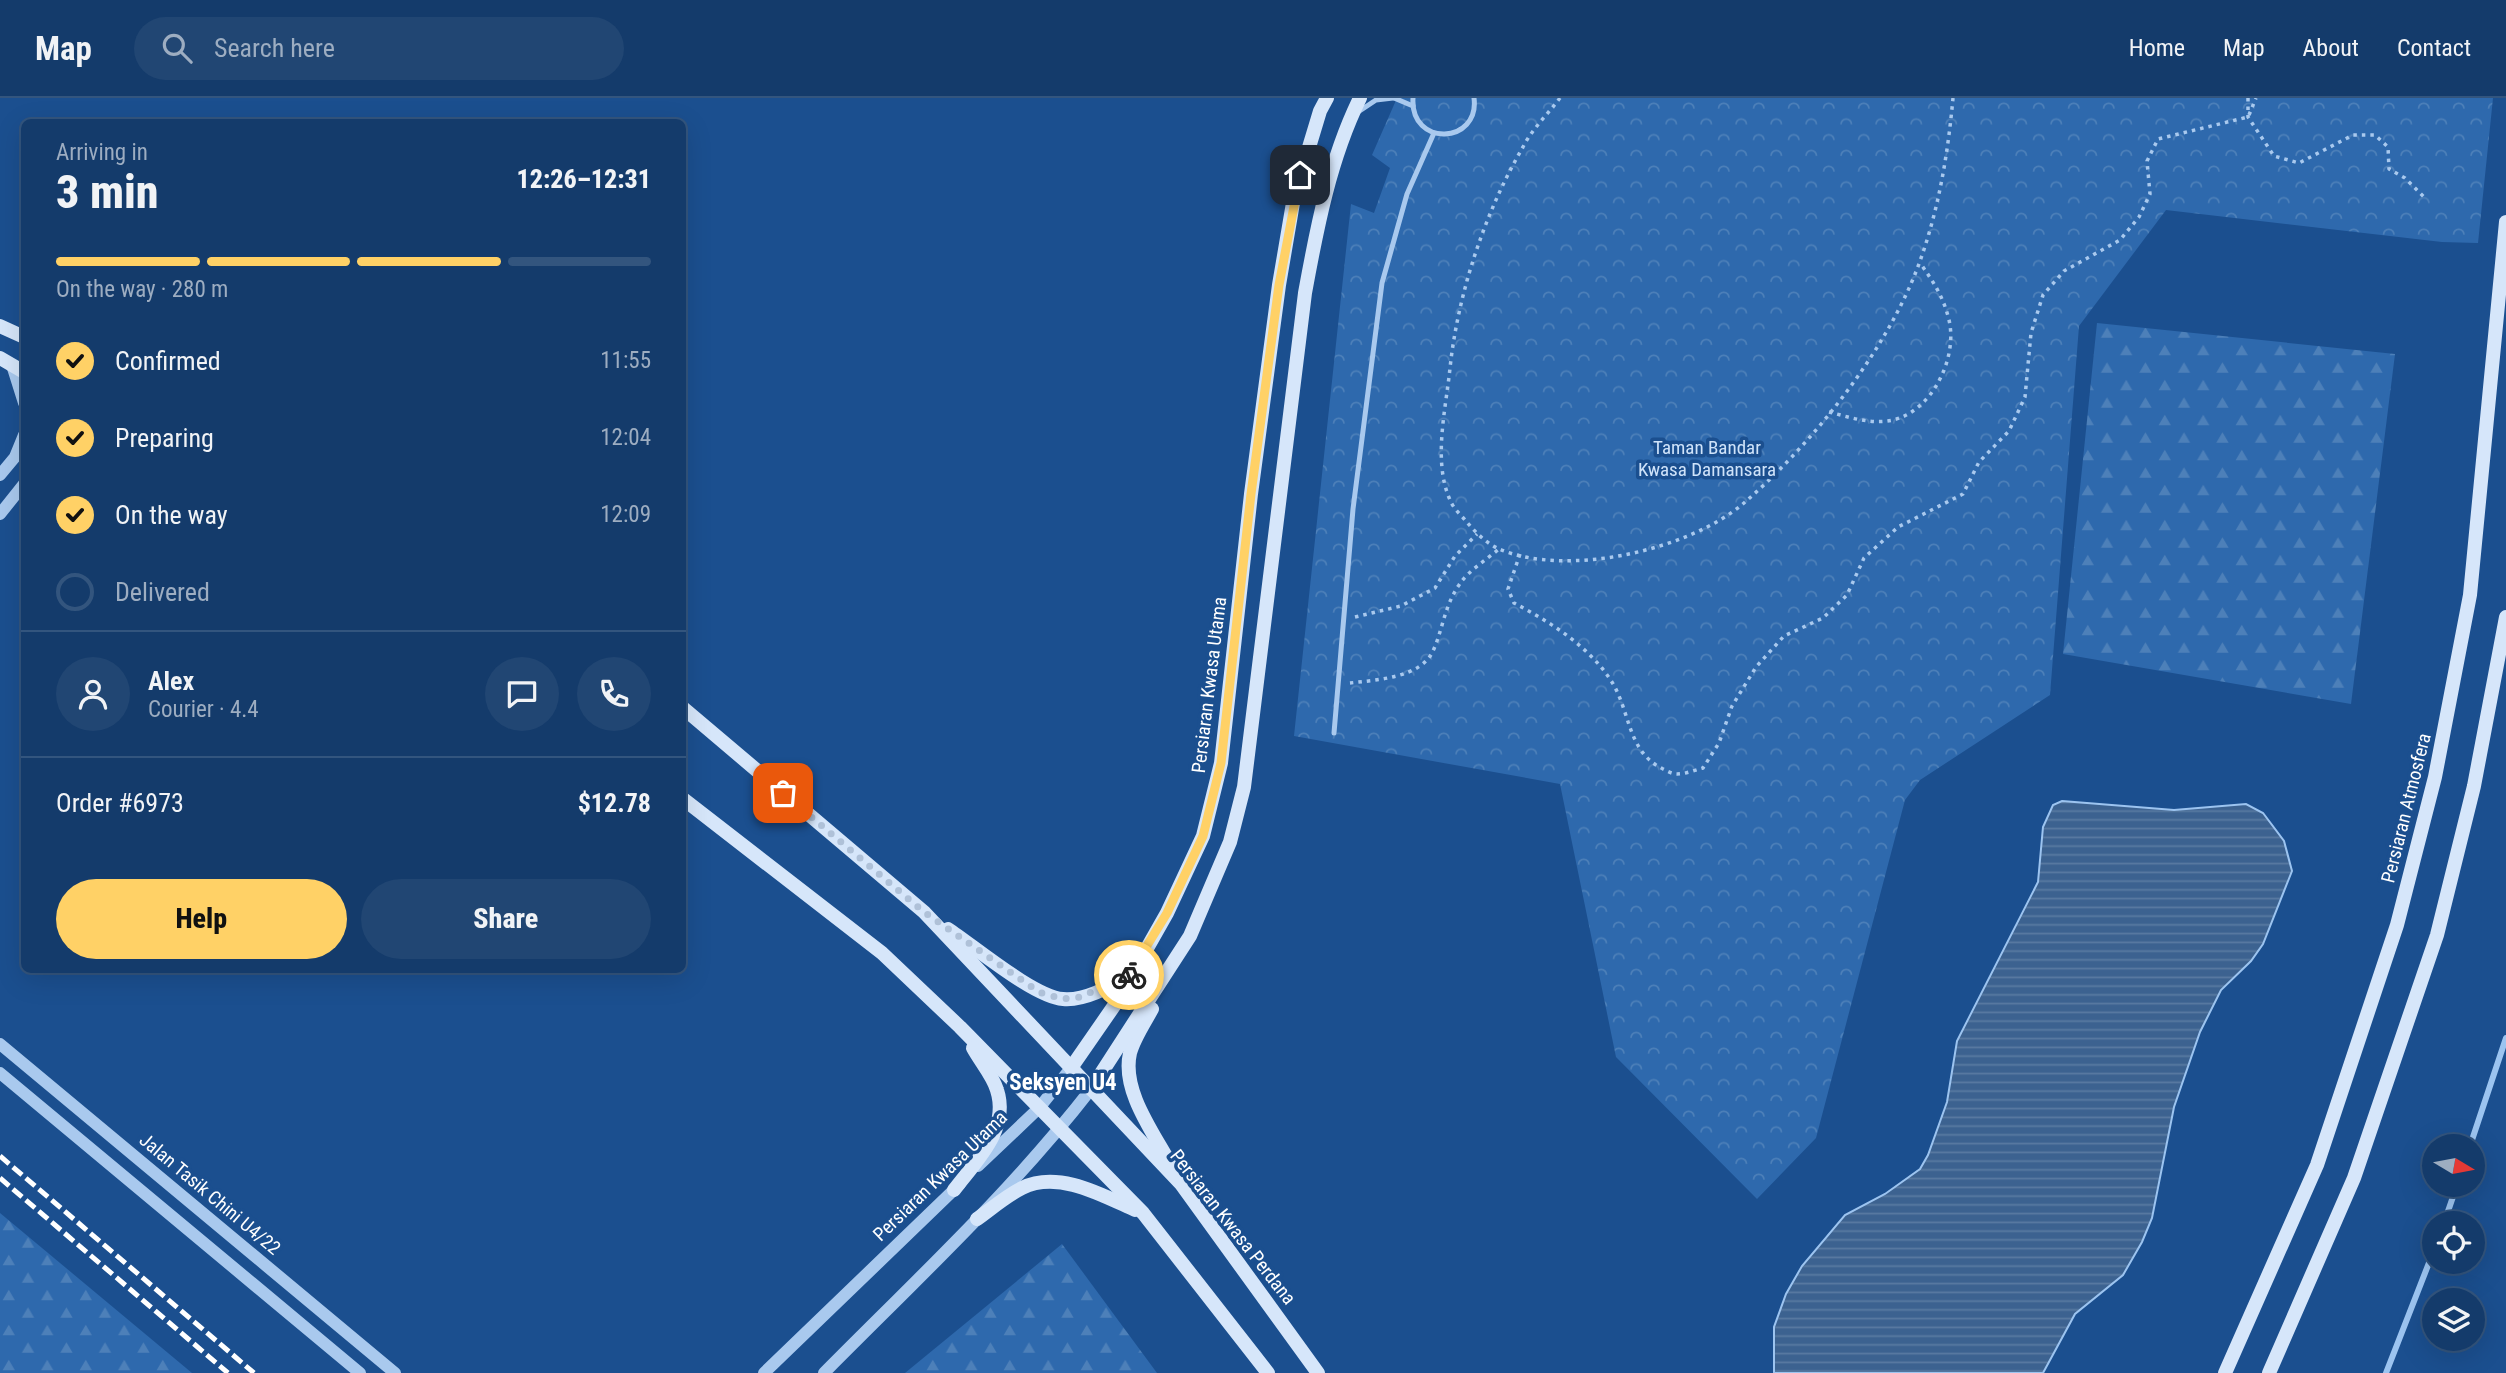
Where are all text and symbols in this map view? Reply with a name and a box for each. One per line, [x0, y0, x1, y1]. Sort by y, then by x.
search box [134, 17, 624, 80]
text: Map [35, 29, 92, 68]
icon: search [158, 29, 196, 67]
text: Search here [214, 33, 335, 63]
text: Home [2129, 34, 2185, 62]
text: Map [2223, 34, 2265, 62]
text: About [2303, 34, 2359, 62]
text: Contact [2397, 34, 2471, 62]
text: Arriving in [56, 139, 148, 166]
pin [1270, 145, 1330, 205]
icon: home [1281, 156, 1319, 194]
text: 12:26–12:31 [517, 164, 651, 194]
text: 3 min [56, 165, 159, 219]
text: On the way · 280 m [56, 276, 228, 303]
icon: check [56, 342, 94, 380]
text: Confirmed [115, 346, 221, 376]
text: 11:55 [600, 347, 651, 374]
icon: check [56, 419, 94, 457]
text: Preparing [115, 423, 214, 453]
text: 12:04 [600, 424, 651, 451]
park label: Taman Bandar Kwasa Damansara [1638, 436, 1776, 481]
icon: check [56, 496, 94, 534]
text: On the way [115, 500, 228, 530]
text: 12:09 [600, 501, 651, 528]
text: Delivered [115, 577, 210, 607]
street label: Persiaran Kwasa Utama [1187, 596, 1231, 774]
button: person [56, 657, 130, 731]
button: chat [485, 657, 559, 731]
button: phone [577, 657, 651, 731]
text: Alex [148, 666, 194, 696]
text: Courier · 4.4 [148, 696, 259, 723]
street label: Persiaran Atmosfera [2376, 731, 2436, 885]
pin [753, 763, 813, 823]
icon: bag [764, 774, 802, 812]
text: Order #6973 [56, 788, 184, 818]
text: $12.78 [578, 788, 651, 818]
button: Help [56, 879, 347, 959]
button: Share [361, 879, 651, 959]
courier [1094, 940, 1164, 1010]
icon: bike [1110, 956, 1148, 994]
district label: Seksyen U4 [1009, 1069, 1117, 1096]
street label: Persiaran Kwasa Utama [868, 1106, 1012, 1246]
street label: Jalan Tasik Chini U4/22 [135, 1128, 285, 1260]
north arrow [2422, 1134, 2485, 1197]
map controls [2422, 1134, 2485, 1351]
street label: Persiaran Kwasa Perdana [1165, 1145, 1301, 1309]
button: locate [2422, 1211, 2485, 1274]
button: layers [2422, 1288, 2485, 1351]

